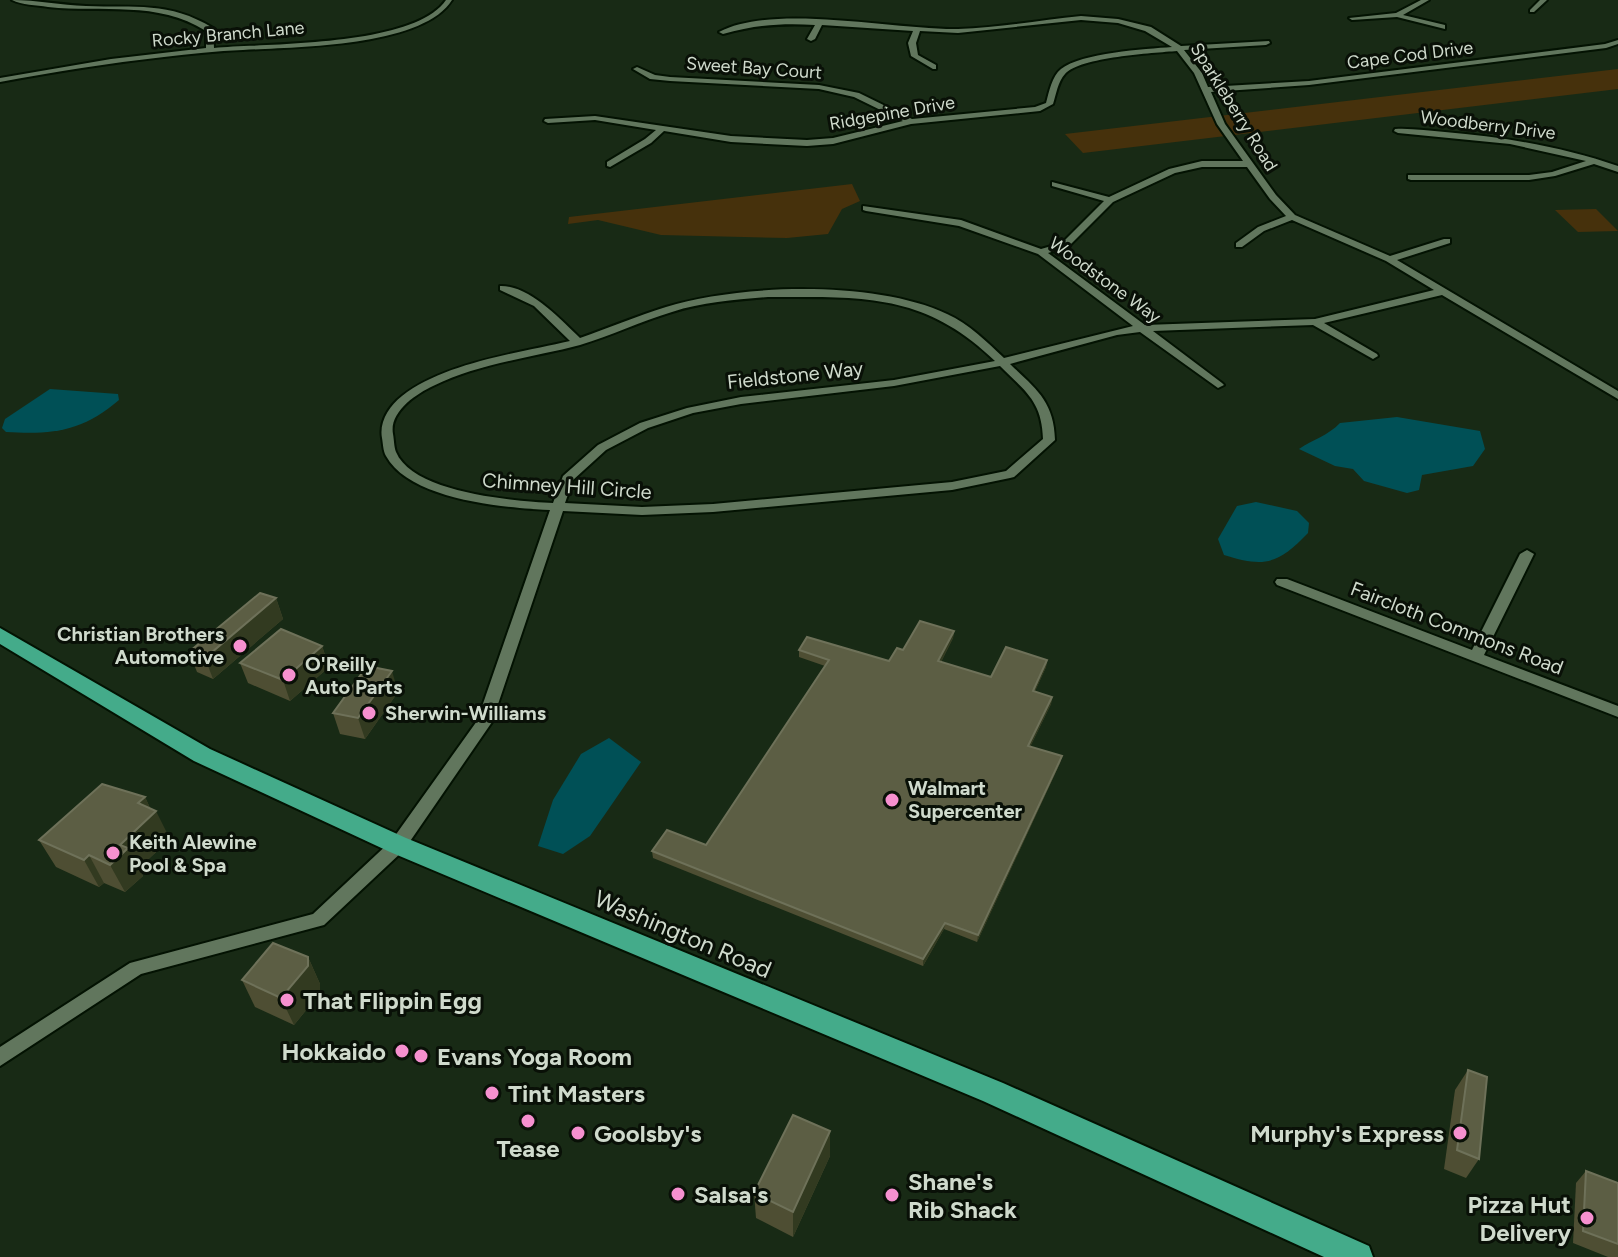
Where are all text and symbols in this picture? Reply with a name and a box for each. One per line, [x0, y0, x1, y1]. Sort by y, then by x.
street label: Rocky Branch Lane [151, 16, 305, 52]
street label: Cape Cod Drive [1346, 36, 1475, 74]
street label: Sparkleberry Road [1186, 39, 1282, 175]
street label: Sweet Bay Court [685, 52, 823, 84]
street label: Ridgepine Drive [827, 91, 957, 135]
street label: Woodberry Drive [1419, 106, 1557, 144]
street label: Woodstone Way [1045, 232, 1166, 328]
street label: Fieldstone Way [726, 356, 865, 394]
street label: Chimney Hill Circle [481, 468, 653, 504]
street label: Faircloth Commons Road [1347, 576, 1567, 680]
place label: Christian Brothers Automotive [57, 622, 224, 669]
marker: Christian Brothers Automotive [231, 637, 249, 655]
place label: O'Reilly Auto Parts [305, 652, 402, 699]
marker: O'Reilly Auto Parts [280, 666, 298, 684]
place label: Sherwin-Williams [385, 701, 546, 725]
marker: Sherwin-Williams [360, 704, 378, 722]
place label: Walmart Supercenter [908, 776, 1022, 823]
marker: Walmart Supercenter [883, 791, 901, 809]
place label: Keith Alewine Pool & Spa [129, 830, 256, 877]
marker: Keith Alewine Pool & Spa [104, 844, 122, 862]
street label: Washington Road [590, 884, 776, 984]
place label: That Flippin Egg [303, 986, 482, 1015]
marker: That Flippin Egg [278, 991, 296, 1009]
place label: Hokkaido [282, 1037, 386, 1066]
marker: Hokkaido [393, 1042, 411, 1060]
place label: Evans Yoga Room [437, 1042, 632, 1071]
marker: Evans Yoga Room [412, 1047, 430, 1065]
place label: Tint Masters [508, 1079, 645, 1108]
marker: Tint Masters [483, 1084, 501, 1102]
marker: Tease [519, 1112, 537, 1130]
place label: Goolsby's [594, 1119, 701, 1148]
place label: Murphy's Express [1250, 1119, 1444, 1148]
marker: Goolsby's [569, 1124, 587, 1142]
marker: Murphy's Express [1451, 1124, 1469, 1142]
place label: Tease [497, 1134, 560, 1163]
place label: Shane's Rib Shack [908, 1167, 1017, 1224]
place label: Salsa's [694, 1180, 768, 1209]
marker: Salsa's [669, 1185, 687, 1203]
marker: Shane's Rib Shack [883, 1186, 901, 1204]
place label: Pizza Hut Delivery [1468, 1190, 1571, 1247]
marker: Pizza Hut Delivery [1578, 1209, 1596, 1227]

